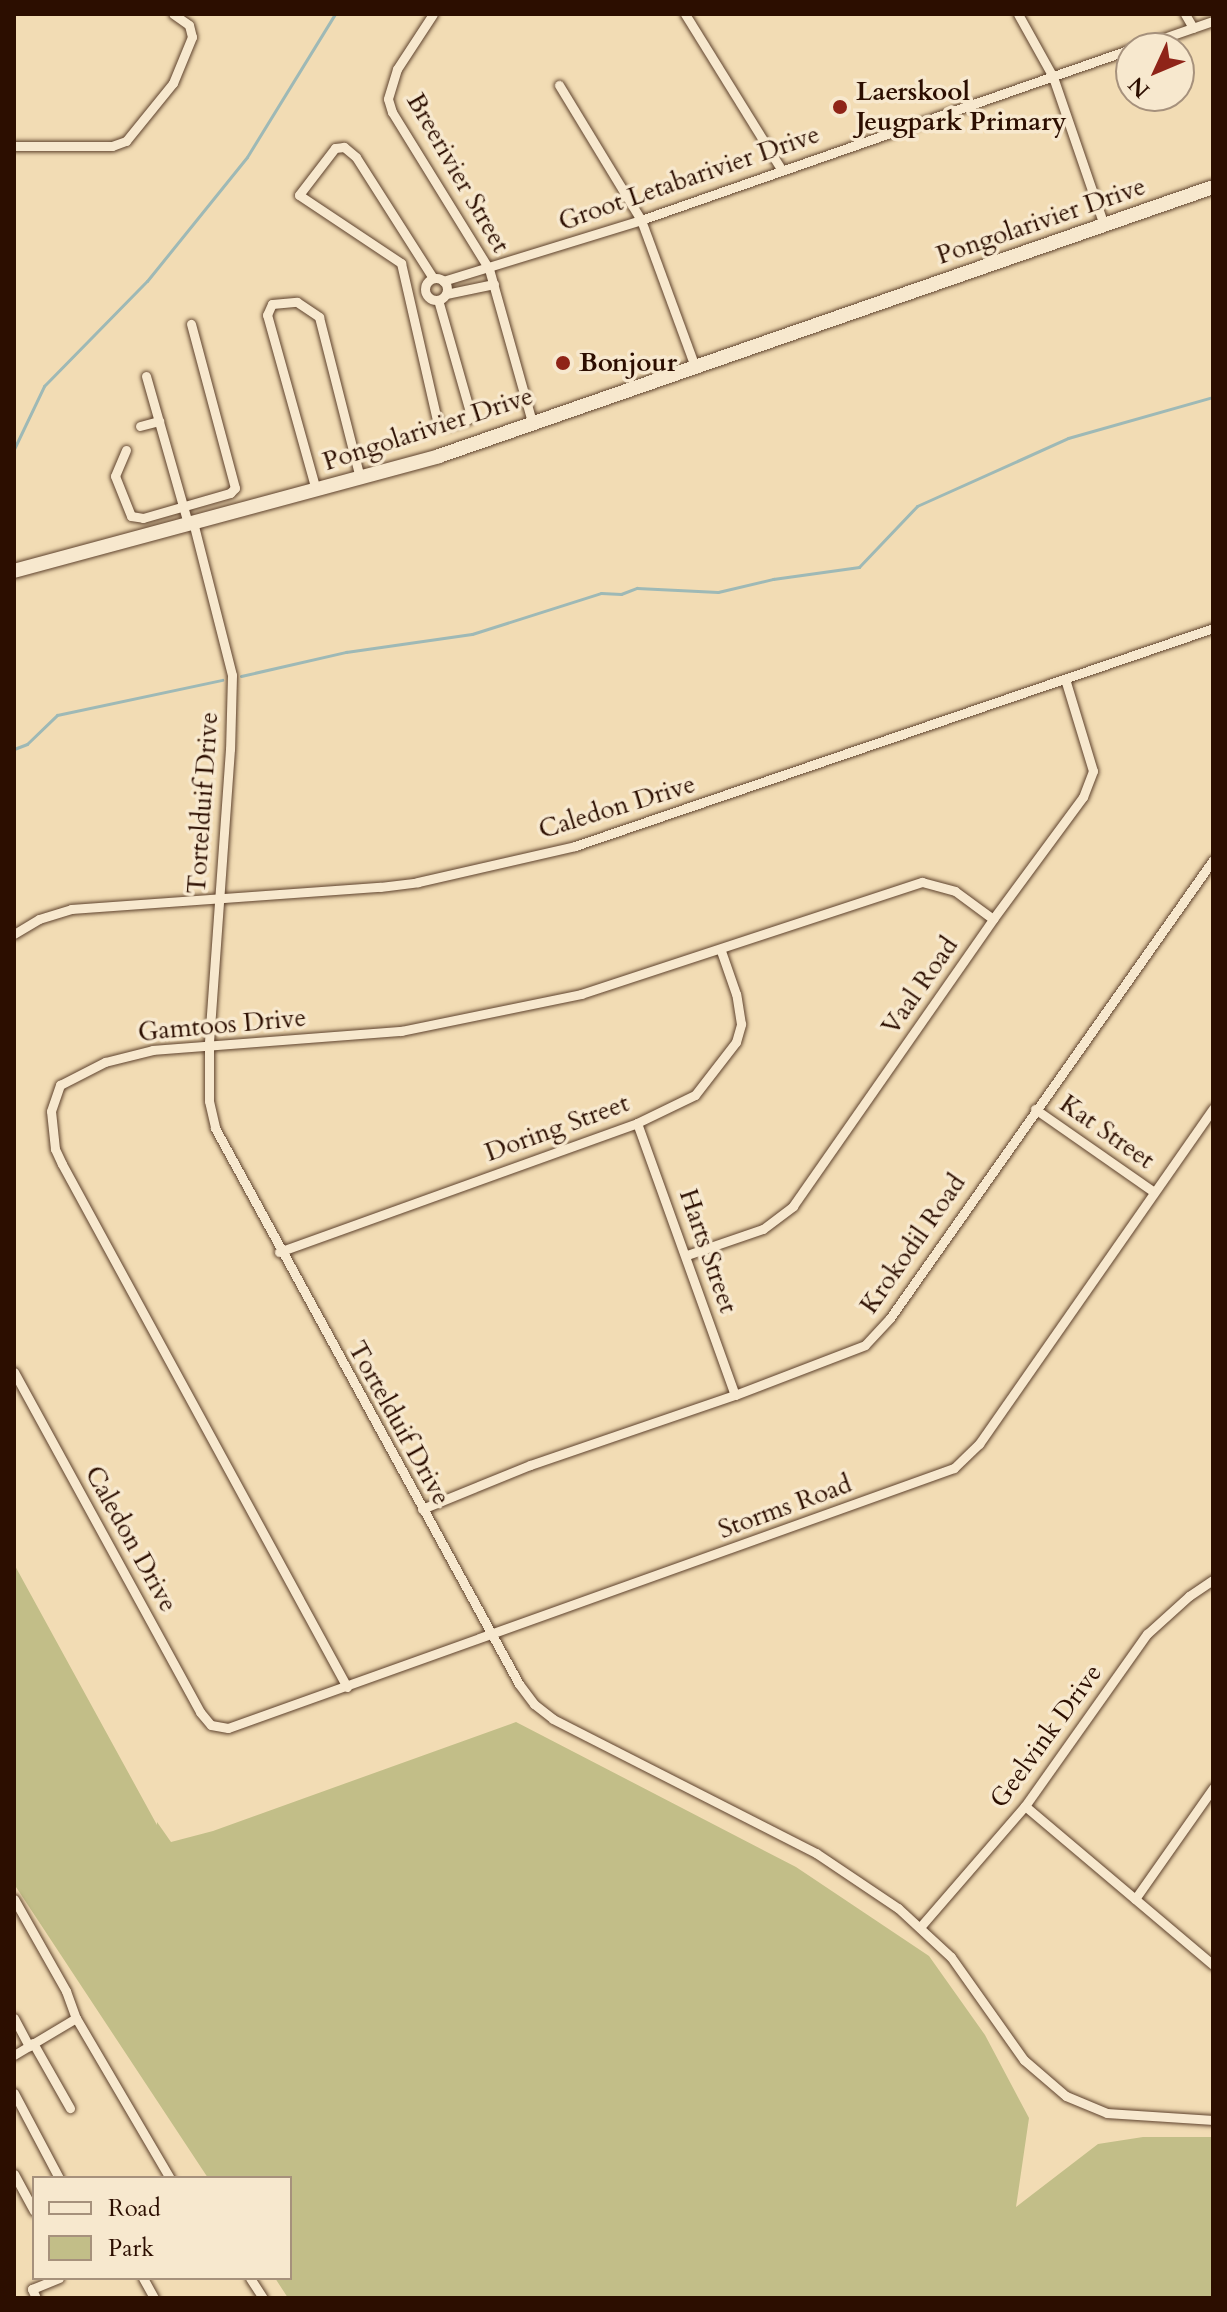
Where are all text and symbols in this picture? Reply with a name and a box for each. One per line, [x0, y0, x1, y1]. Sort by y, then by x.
north arrow [1115, 32, 1195, 112]
text: N [1122, 70, 1157, 105]
place label: Laerskool Jeugpark Primary [856, 76, 1066, 138]
street label: Breerivier Street [400, 88, 516, 258]
marker: Laerskool Jeugpark Primary [831, 98, 849, 116]
street label: Groot Letabarivier Drive [554, 119, 824, 237]
street label: Pongolarivier Drive [932, 171, 1150, 271]
place label: Bonjour [579, 347, 677, 379]
marker: Bonjour [554, 354, 572, 372]
street label: Pongolarivier Drive [319, 380, 537, 478]
street label: Tortelduif Drive [181, 711, 225, 895]
street label: Caledon Drive [535, 768, 699, 846]
street label: Vaal Road [875, 931, 965, 1041]
street label: Gamtoos Drive [137, 1002, 307, 1048]
street label: Doring Street [481, 1088, 633, 1168]
street label: Kat Street [1054, 1088, 1160, 1176]
street label: Krokodil Road [854, 1168, 972, 1320]
street label: Harts Street [672, 1185, 744, 1317]
street label: Tortelduif Drive [341, 1336, 457, 1510]
street label: Caledon Drive [78, 1461, 184, 1617]
street label: Storms Road [714, 1468, 856, 1546]
street label: Geelvink Drive [983, 1658, 1109, 1814]
legend [32, 2176, 292, 2280]
text: Road [108, 2192, 161, 2225]
text: Park [108, 2232, 154, 2265]

